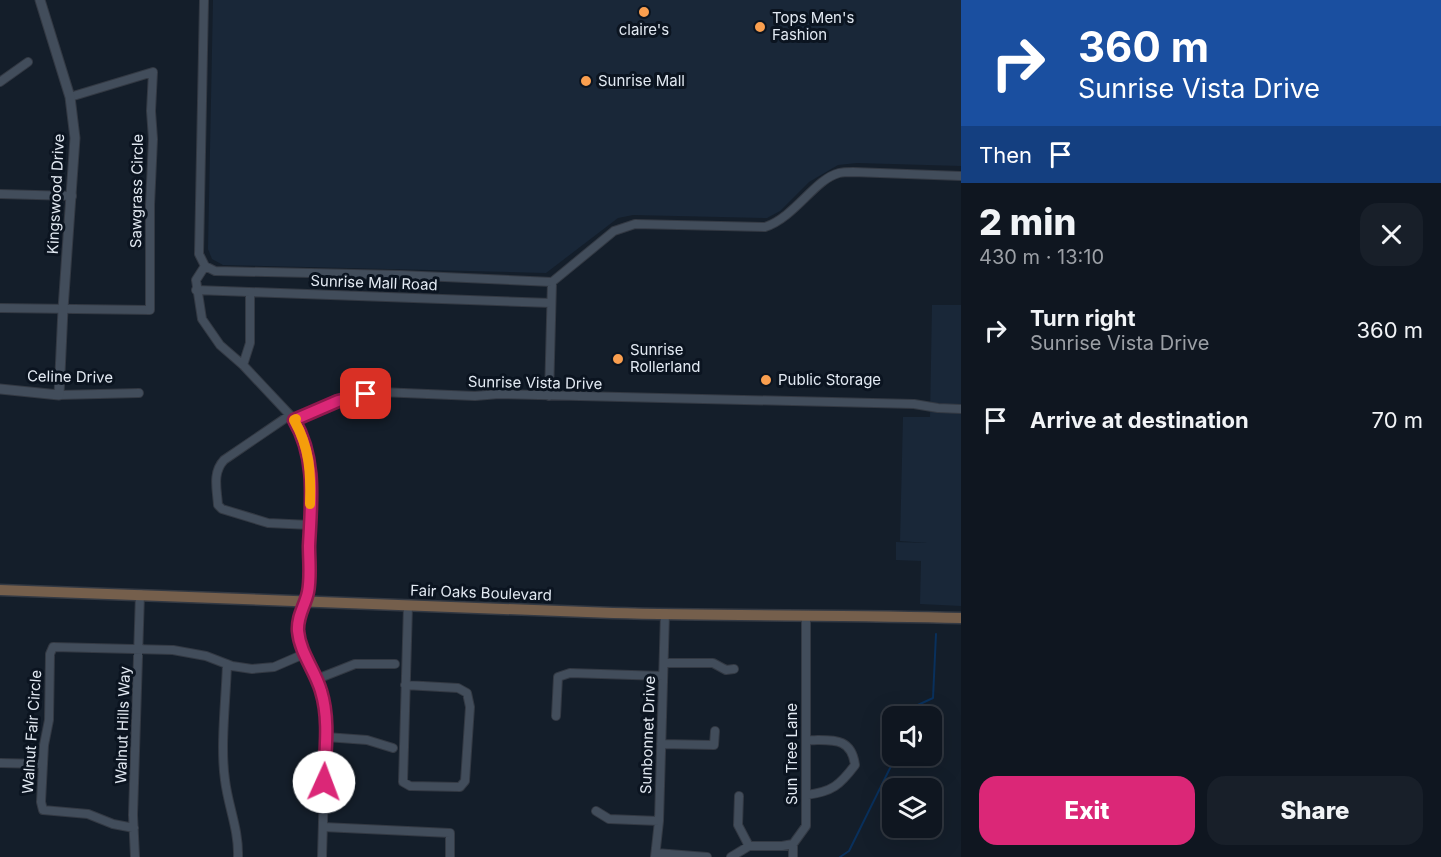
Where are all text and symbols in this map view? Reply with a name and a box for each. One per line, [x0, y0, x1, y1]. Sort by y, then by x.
marker: claire's [637, 5, 651, 19]
place label: Tops Men's Fashion [772, 8, 854, 44]
place label: claire's [619, 20, 669, 39]
marker: Tops Men's Fashion [753, 20, 767, 34]
text: 360 m [1078, 21, 1209, 72]
icon: right [979, 24, 1057, 102]
place label: Sunrise Mall [598, 71, 685, 90]
text: Sunrise Vista Drive [1078, 72, 1320, 105]
marker: Sunrise Mall [579, 74, 593, 88]
street label: Kingswood Drive [43, 133, 68, 255]
street label: Sawgrass Circle [126, 134, 147, 248]
icon: arrive [1044, 138, 1077, 171]
text: Then [979, 142, 1032, 168]
text: 2 min [979, 200, 1076, 244]
button: close [1360, 203, 1423, 266]
text: 430 m · 13:10 [979, 245, 1104, 269]
street label: Sunrise Mall Road [310, 271, 438, 294]
text: Turn right [1030, 305, 1136, 331]
icon: right [979, 314, 1012, 347]
text: 360 m [1356, 317, 1423, 343]
text: Sunrise Vista Drive [1030, 331, 1209, 355]
place label: Sunrise Rollerland [630, 340, 700, 376]
marker: Sunrise Rollerland [611, 352, 625, 366]
street label: Celine Drive [27, 366, 113, 387]
pin [340, 368, 391, 419]
place label: Public Storage [778, 370, 881, 389]
street label: Sunrise Vista Drive [468, 372, 602, 393]
marker: Public Storage [759, 373, 773, 387]
icon: arrive [349, 377, 382, 410]
icon: arrive [979, 404, 1012, 437]
text: Arrive at destination [1030, 407, 1249, 433]
text: 70 m [1372, 407, 1423, 433]
street label: Fair Oaks Boulevard [410, 581, 552, 604]
street label: Walnut Hills Way [111, 665, 134, 784]
street label: Walnut Fair Circle [18, 669, 45, 795]
street label: Sunbonnet Drive [636, 676, 659, 794]
street label: Sun Tree Lane [782, 703, 801, 805]
map controls [882, 706, 942, 838]
button: sound [882, 706, 942, 766]
position arrow [292, 750, 356, 814]
button: Exit [979, 776, 1195, 845]
button: Share [1207, 776, 1423, 845]
button: layers [882, 778, 942, 838]

